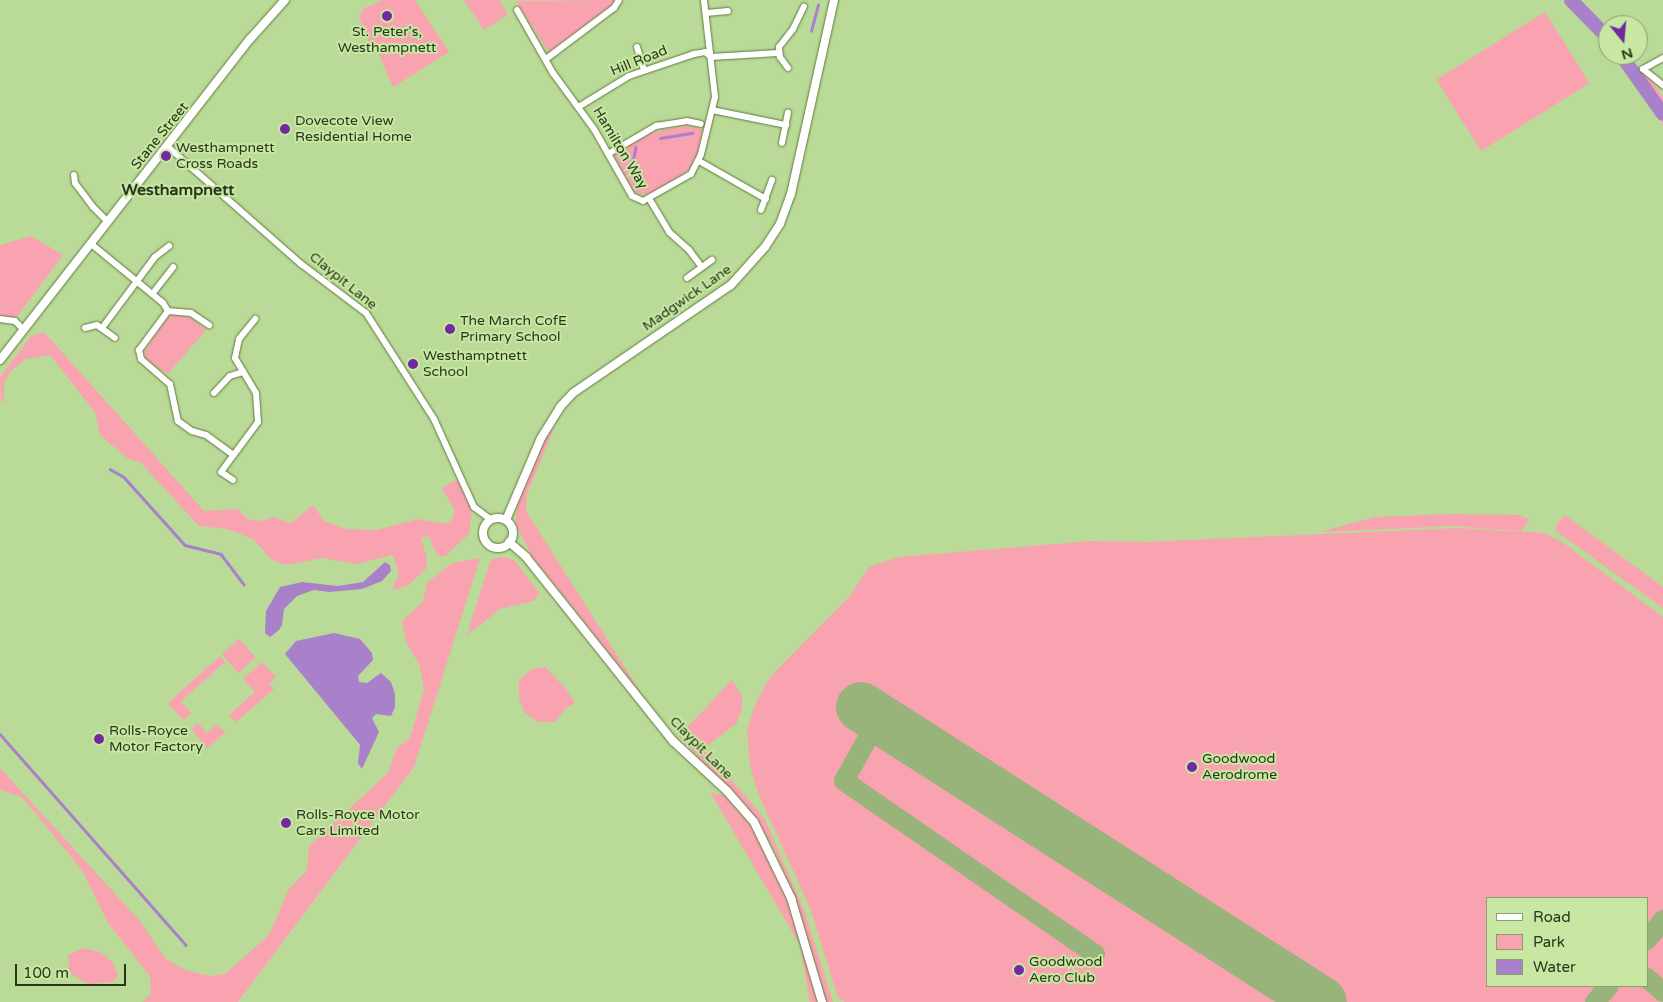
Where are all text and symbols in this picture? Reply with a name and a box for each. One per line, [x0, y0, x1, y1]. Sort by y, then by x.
marker: St. Peter's, Westhampnett [381, 10, 393, 22]
north arrow [1598, 15, 1648, 65]
place label: St. Peter's, Westhampnett [338, 24, 436, 56]
street label: Hill Road [608, 42, 670, 80]
text: N [1619, 44, 1635, 64]
street label: Stane Street [128, 99, 192, 173]
street label: Hamilton Way [589, 104, 651, 192]
place label: Dovecote View Residential Home [295, 113, 412, 146]
marker: Dovecote View Residential Home [279, 123, 291, 135]
place label: Westhampnett Cross Roads [176, 140, 275, 172]
marker: Westhampnett Cross Roads [160, 150, 172, 162]
district label: Westhampnett [122, 180, 234, 200]
street label: Claypit Lane [306, 249, 380, 313]
street label: Madgwick Lane [639, 261, 735, 335]
place label: The March CofE Primary School [460, 313, 567, 346]
marker: The March CofE Primary School [444, 323, 456, 335]
place label: Westhamptnett School [423, 348, 527, 381]
marker: Westhamptnett School [407, 358, 419, 370]
street label: Claypit Lane [666, 713, 736, 783]
place label: Rolls-Royce Motor Factory [109, 723, 203, 756]
marker: Rolls-Royce Motor Factory [93, 733, 105, 745]
place label: Goodwood Aerodrome [1202, 751, 1277, 784]
marker: Goodwood Aerodrome [1186, 761, 1198, 773]
place label: Rolls-Royce Motor Cars Limited [296, 807, 420, 840]
marker: Rolls-Royce Motor Cars Limited [280, 817, 292, 829]
legend [1486, 897, 1648, 987]
text: Road [1533, 908, 1571, 926]
text: Park [1533, 933, 1565, 951]
scale bar [18, 954, 129, 986]
place label: Goodwood Aero Club [1029, 954, 1102, 986]
text: Water [1533, 958, 1576, 976]
text: 100 m [23, 964, 69, 982]
marker: Goodwood Aero Club [1013, 964, 1025, 976]

